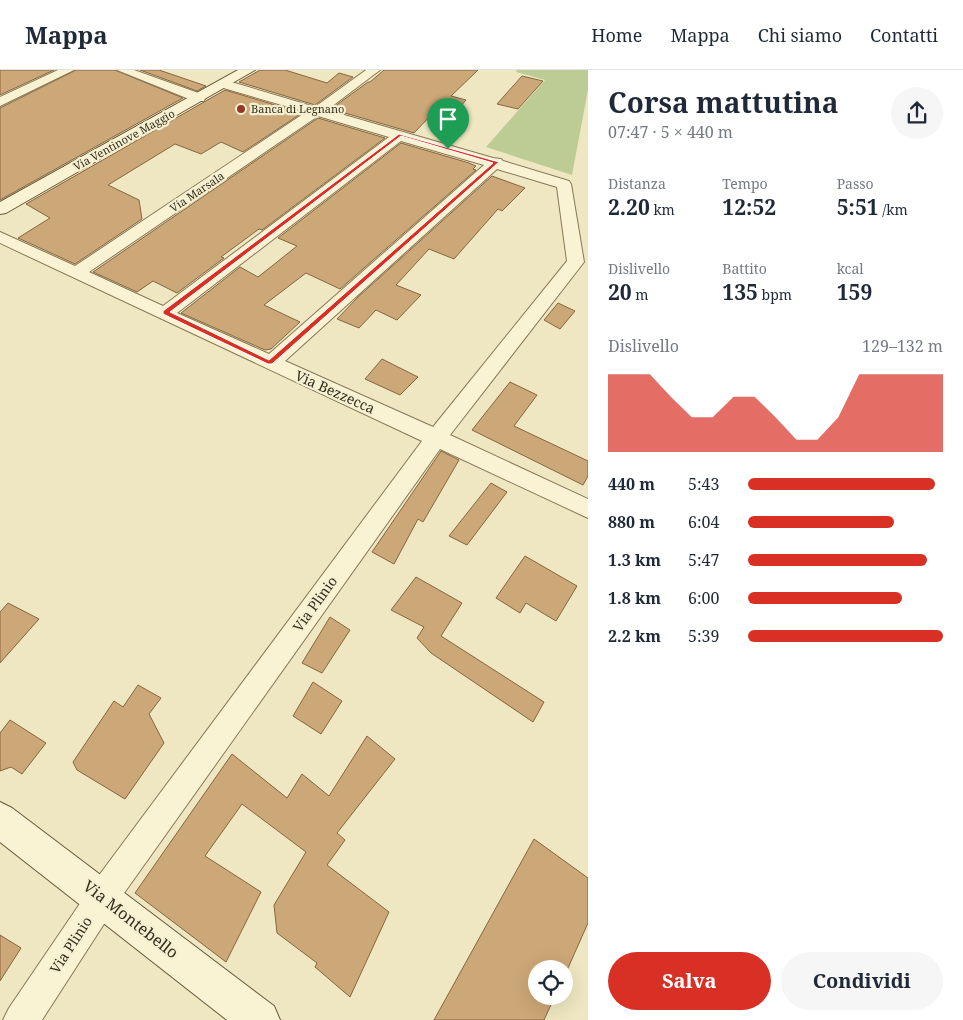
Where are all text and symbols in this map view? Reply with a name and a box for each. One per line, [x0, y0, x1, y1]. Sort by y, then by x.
text: Mappa [25, 18, 108, 51]
text: Home [591, 23, 642, 47]
text: Mappa [670, 23, 730, 47]
text: Chi siamo [758, 23, 842, 47]
text: Contatti [870, 23, 938, 47]
text: Corsa mattutina [608, 83, 839, 121]
button: share [891, 87, 943, 139]
pin [427, 98, 469, 149]
place label: Banca di Legnano [251, 101, 344, 116]
marker: Banca di Legnano [235, 103, 247, 115]
street label: Via Ventinove Maggio [70, 105, 177, 174]
icon: arrive [434, 105, 462, 133]
text: 07:47 · 5 × 440 m [608, 121, 733, 143]
street label: Via Marsala [167, 168, 227, 215]
text: Distanza [608, 174, 666, 193]
text: Tempo [722, 174, 768, 193]
text: Passo [837, 174, 874, 193]
text: 2.20 [608, 193, 650, 221]
text: 12:52 [722, 193, 776, 221]
text: 5:51 [837, 193, 879, 221]
text: km [650, 200, 675, 219]
text: /km [879, 200, 908, 219]
text: Dislivello [608, 259, 670, 278]
text: Battito [722, 259, 767, 278]
text: kcal [837, 259, 864, 278]
text: 20 [608, 278, 632, 306]
text: 135 [722, 278, 758, 306]
text: 159 [837, 278, 872, 306]
text: m [632, 285, 649, 304]
text: bpm [758, 285, 792, 304]
text: Dislivello [608, 335, 679, 357]
text: 129–132 m [862, 335, 943, 357]
street label: Via Bezzecca [292, 365, 378, 418]
text: 440 m [608, 473, 655, 495]
text: 5:43 [688, 473, 719, 495]
text: 880 m [608, 511, 655, 533]
text: 6:04 [688, 511, 719, 533]
text: 1.3 km [608, 549, 661, 571]
text: 5:47 [688, 549, 719, 571]
street label: Via Plinio [288, 572, 341, 635]
text: 1.8 km [608, 587, 661, 609]
text: 6:00 [688, 587, 719, 609]
text: 2.2 km [608, 625, 661, 647]
text: 5:39 [688, 625, 719, 647]
street label: Via Montebello [79, 875, 183, 963]
street label: Via Plinio [45, 913, 96, 977]
button: Salva [608, 952, 771, 1010]
button: Condividi [781, 952, 943, 1010]
map controls [528, 960, 573, 1005]
button: locate [528, 960, 573, 1005]

